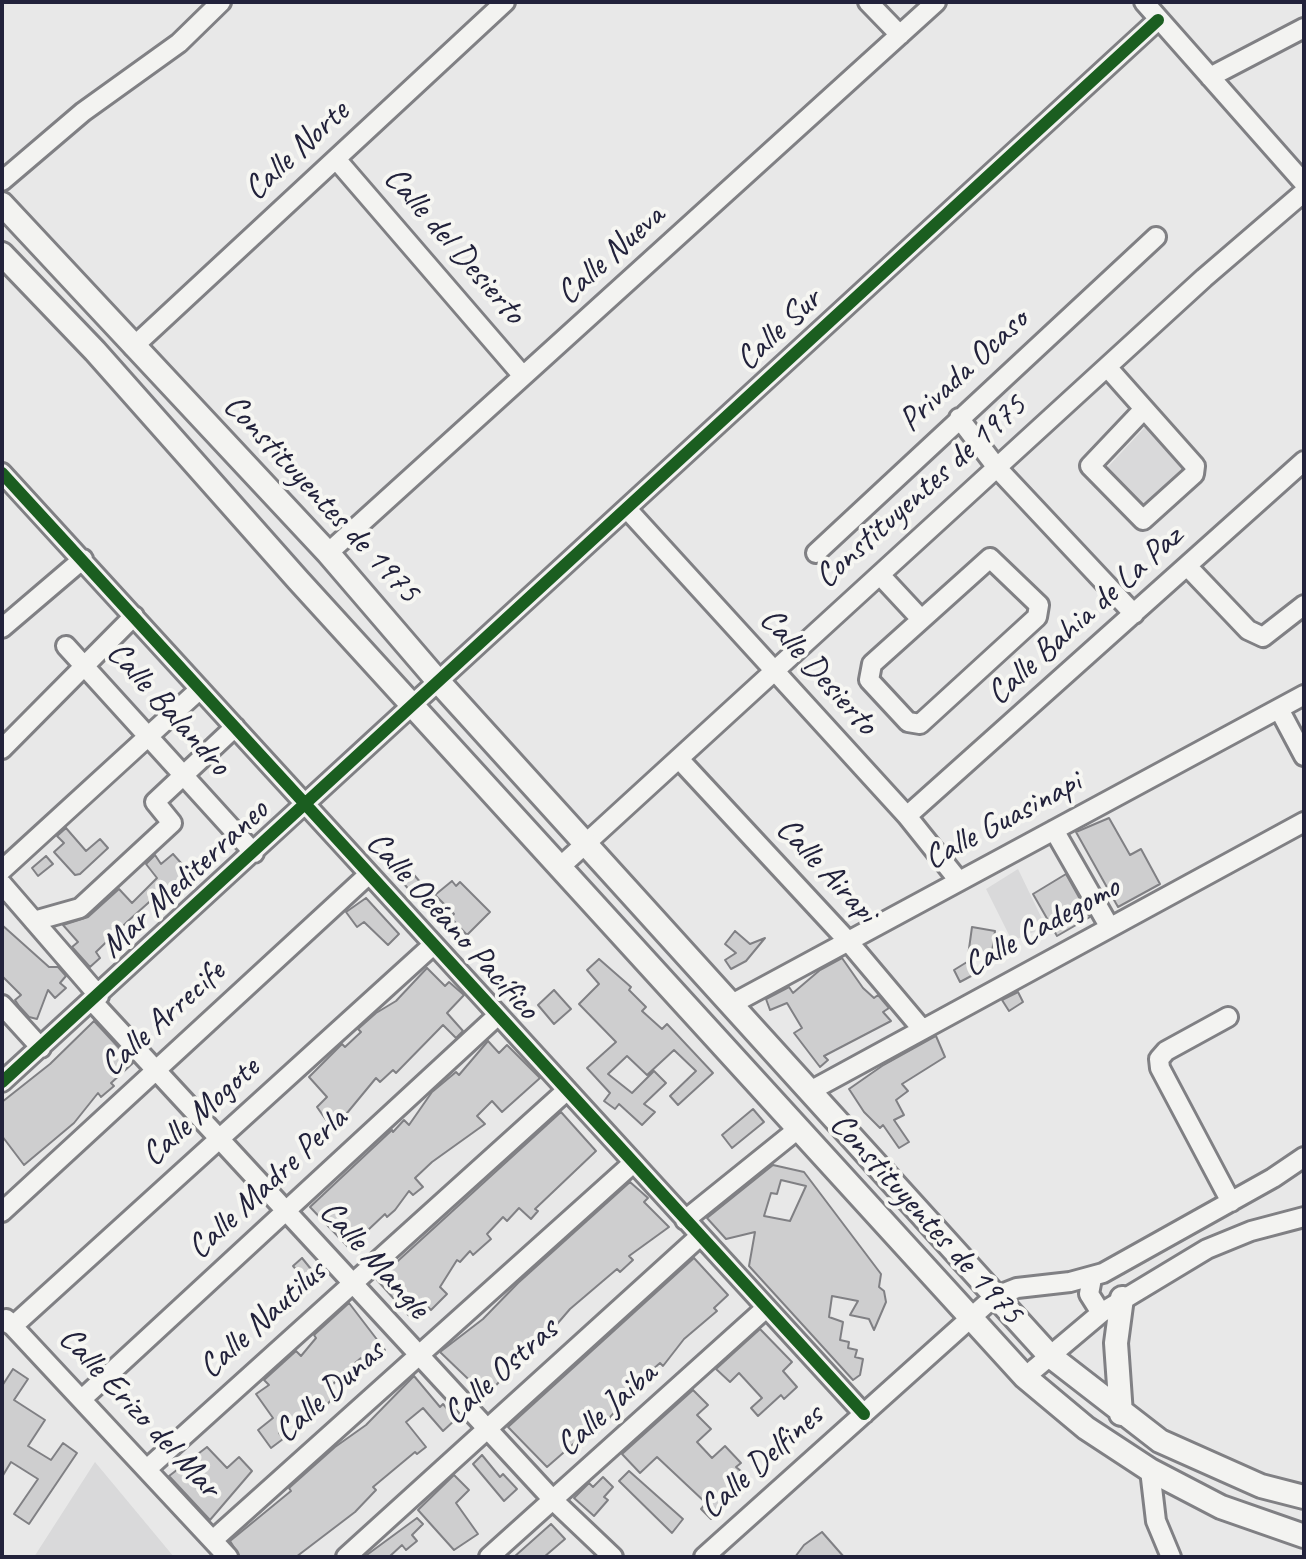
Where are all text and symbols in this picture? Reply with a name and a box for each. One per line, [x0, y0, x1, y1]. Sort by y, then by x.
street label: Calle Norte [236, 92, 358, 210]
street label: Calle del Desierto [374, 159, 534, 333]
street label: Calle Nueva [549, 196, 673, 314]
street label: Calle Sur [728, 280, 830, 380]
street label: Privada Ocaso [891, 301, 1037, 441]
street label: Constituyentes de 1975 [214, 386, 428, 612]
street label: Constituyentes de 1975 [807, 386, 1035, 598]
street label: Calle Bahia de La Paz [979, 518, 1191, 714]
street label: Calle Desierto [750, 600, 886, 744]
street label: Calle Balandro [97, 633, 239, 785]
street label: Calle Guasinapi [918, 763, 1088, 879]
street label: Mar Mediterraneo [93, 791, 277, 967]
street label: Calle Airapi [767, 809, 885, 933]
street label: Calle Océano Pacífico [357, 823, 547, 1029]
street label: Calle Cadegomo [957, 867, 1127, 987]
street label: Calle Arrecife [92, 952, 234, 1086]
street label: Calle Mogote [134, 1048, 268, 1176]
street label: Calle Madre Perla [180, 1100, 356, 1268]
street label: Constituyentes de 1975 [820, 1105, 1032, 1333]
street label: Calle Mangle [310, 1192, 438, 1328]
street label: Calle Nautilus [191, 1252, 335, 1388]
street label: Calle Ostras [435, 1310, 567, 1434]
street label: Calle Erizo del Mar [49, 1319, 229, 1507]
street label: Calle Dunas [266, 1332, 394, 1452]
street label: Calle Jaiba [548, 1354, 666, 1466]
street label: Calle Delfines [692, 1396, 832, 1528]

